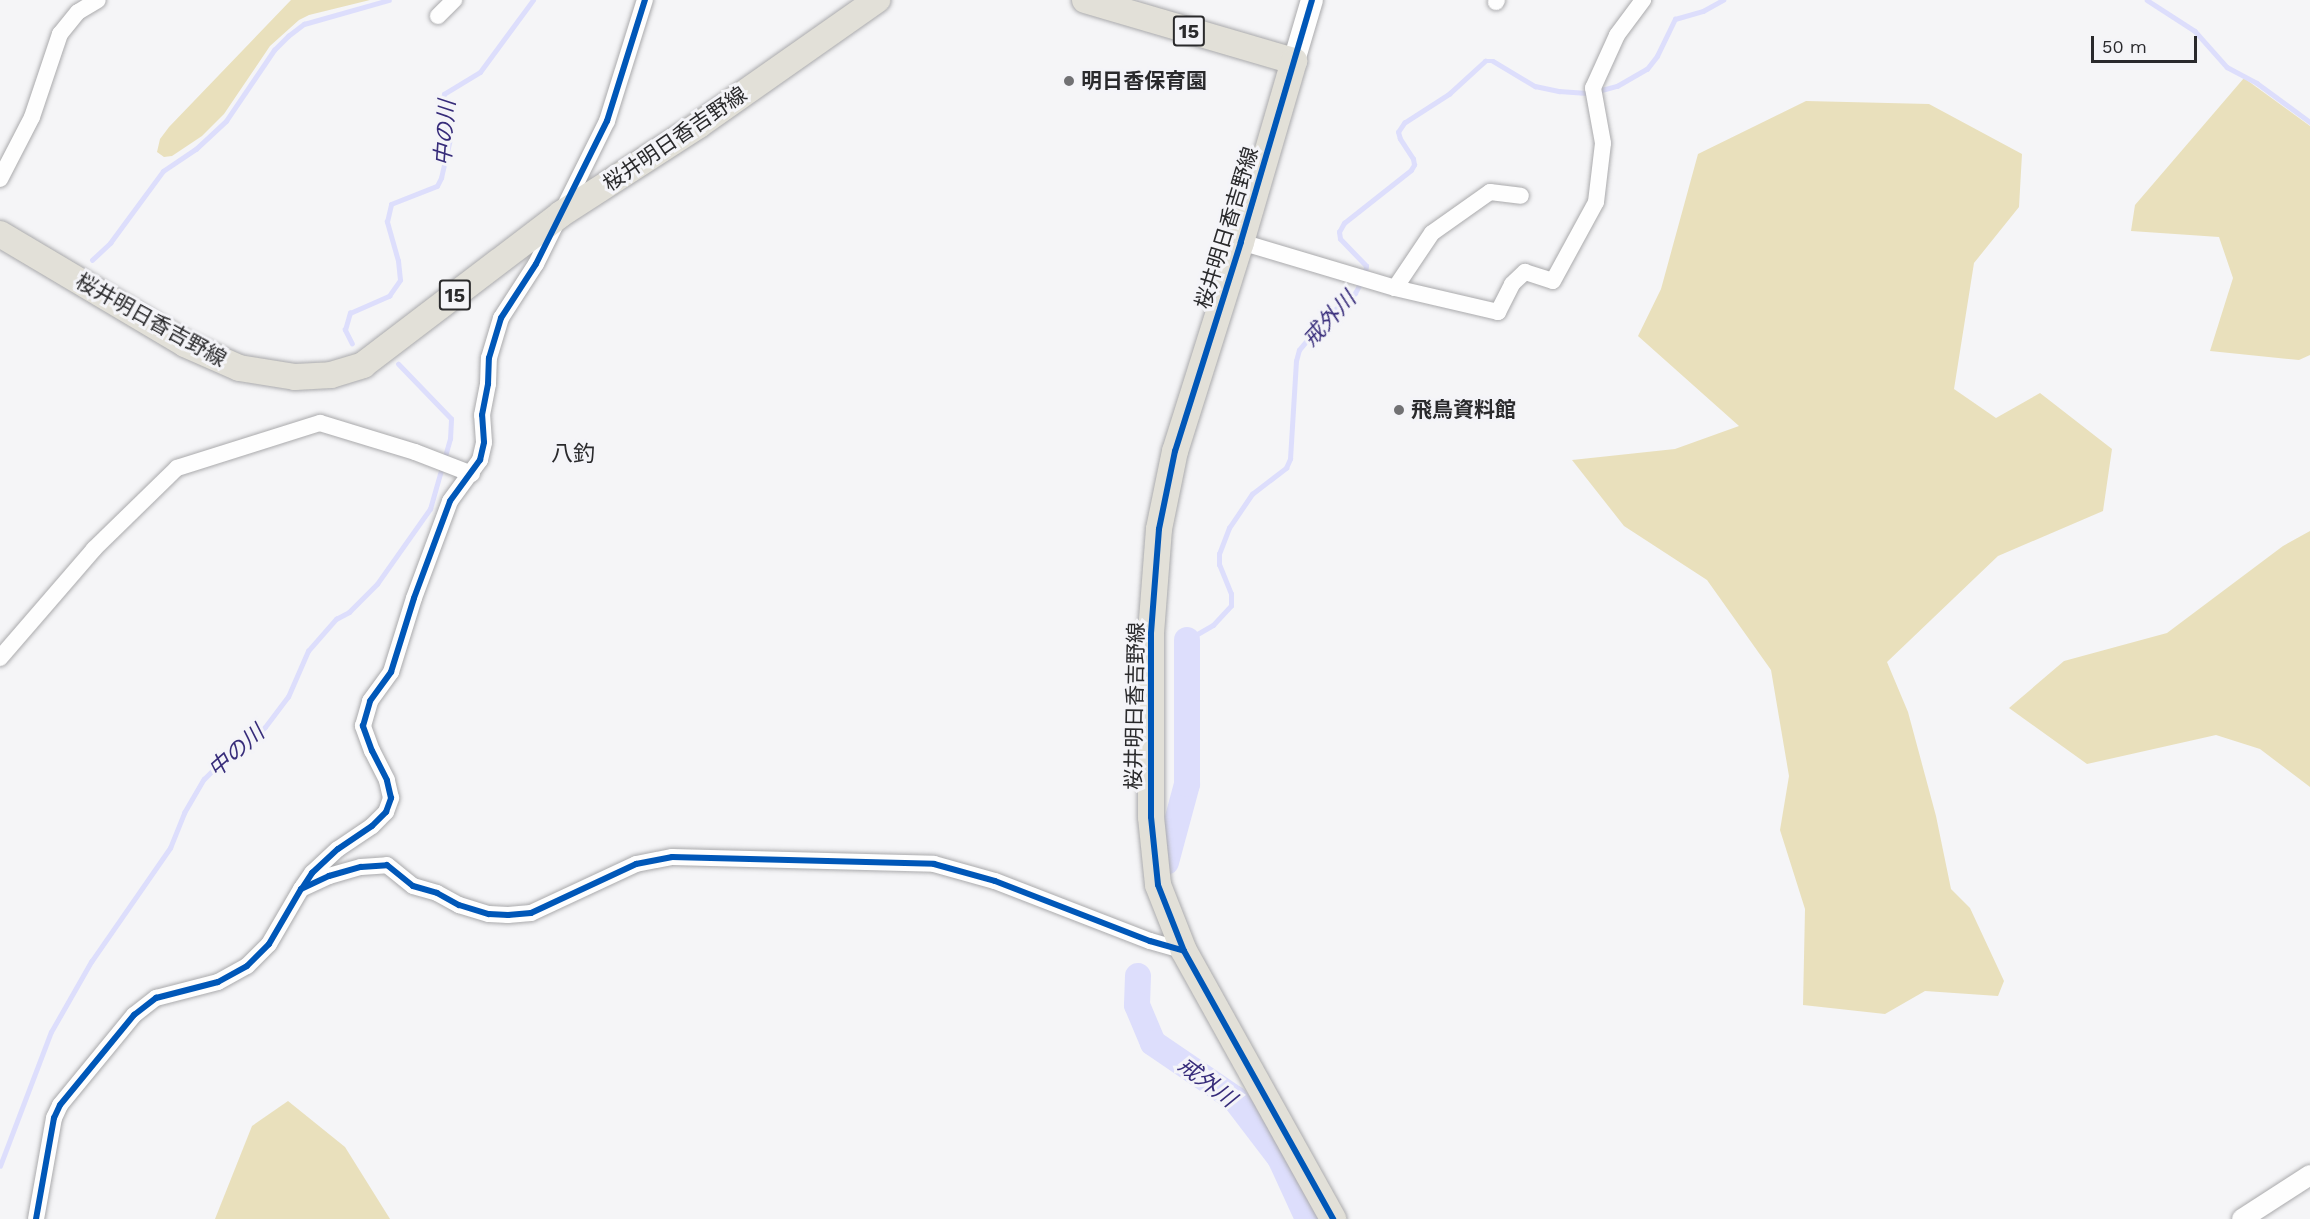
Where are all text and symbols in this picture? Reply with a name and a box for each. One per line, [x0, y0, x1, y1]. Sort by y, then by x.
road number: 15 [1172, 14, 1206, 48]
scale bar [2094, 24, 2200, 62]
text: 50 m [2102, 36, 2147, 57]
place label: 明日香保育園 [1081, 68, 1207, 94]
marker: 明日香保育園 [1062, 74, 1076, 88]
street label: 桜井明日香吉野線 [598, 82, 752, 196]
water label: 中の川 [430, 99, 460, 167]
street label: 桜井明日香吉野線 [1190, 144, 1264, 312]
street label: 桜井明日香吉野線 [71, 268, 231, 372]
road number: 15 [438, 278, 472, 312]
water label: 戒外川 [1297, 286, 1361, 352]
place label: 飛鳥資料館 [1411, 397, 1516, 423]
marker: 飛鳥資料館 [1392, 403, 1406, 417]
district label: 八釣 [551, 441, 595, 467]
street label: 桜井明日香吉野線 [1121, 622, 1149, 790]
water label: 中の川 [202, 719, 270, 783]
water label: 戒外川 [1173, 1052, 1241, 1112]

